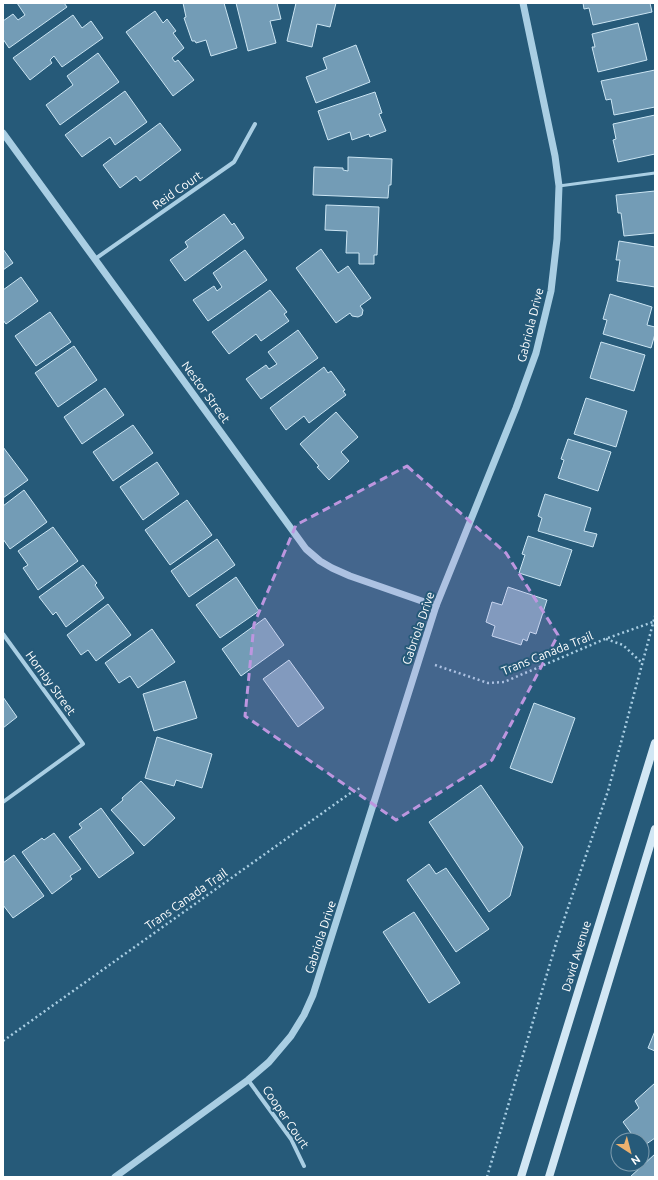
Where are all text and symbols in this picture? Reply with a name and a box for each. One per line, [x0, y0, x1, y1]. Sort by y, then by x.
street label: Reid Court [150, 168, 204, 212]
street label: Gabriola Drive [514, 287, 546, 363]
street label: Nestor Street [179, 359, 233, 426]
street label: Gabriola Drive [399, 590, 437, 666]
street label: Trans Canada Trail [499, 629, 595, 677]
street label: Hornby Street [23, 649, 79, 718]
street label: Trans Canada Trail [142, 866, 230, 932]
street label: Gabriola Drive [302, 899, 338, 975]
street label: David Avenue [559, 919, 593, 993]
street label: Cooper Court [260, 1083, 312, 1151]
north arrow [610, 1132, 650, 1172]
text: N [629, 1153, 643, 1167]

